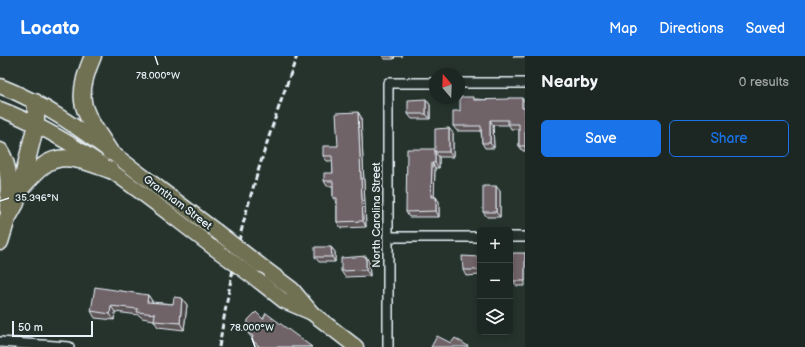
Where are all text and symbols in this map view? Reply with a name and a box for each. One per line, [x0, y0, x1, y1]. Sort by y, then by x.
text: Locato [20, 17, 80, 40]
text: Map [609, 20, 637, 37]
text: Directions [659, 20, 724, 37]
text: Saved [746, 20, 785, 37]
north arrow [429, 68, 465, 104]
text: 78.000°W [136, 70, 180, 82]
text: Nearby [541, 72, 598, 92]
text: 0 results [739, 74, 789, 90]
button: Save [541, 120, 661, 157]
button: Share [669, 120, 789, 157]
street label: North Carolina Street [370, 162, 383, 268]
street label: Grantham Street [141, 172, 215, 233]
text: 35.396°N [15, 192, 59, 204]
map controls [477, 227, 513, 335]
button: + [477, 227, 513, 263]
button: − [477, 263, 513, 299]
button: layers [477, 299, 513, 335]
scale bar [12, 319, 93, 338]
text: 50 m [18, 321, 43, 334]
text: 78.000°W [230, 322, 274, 334]

